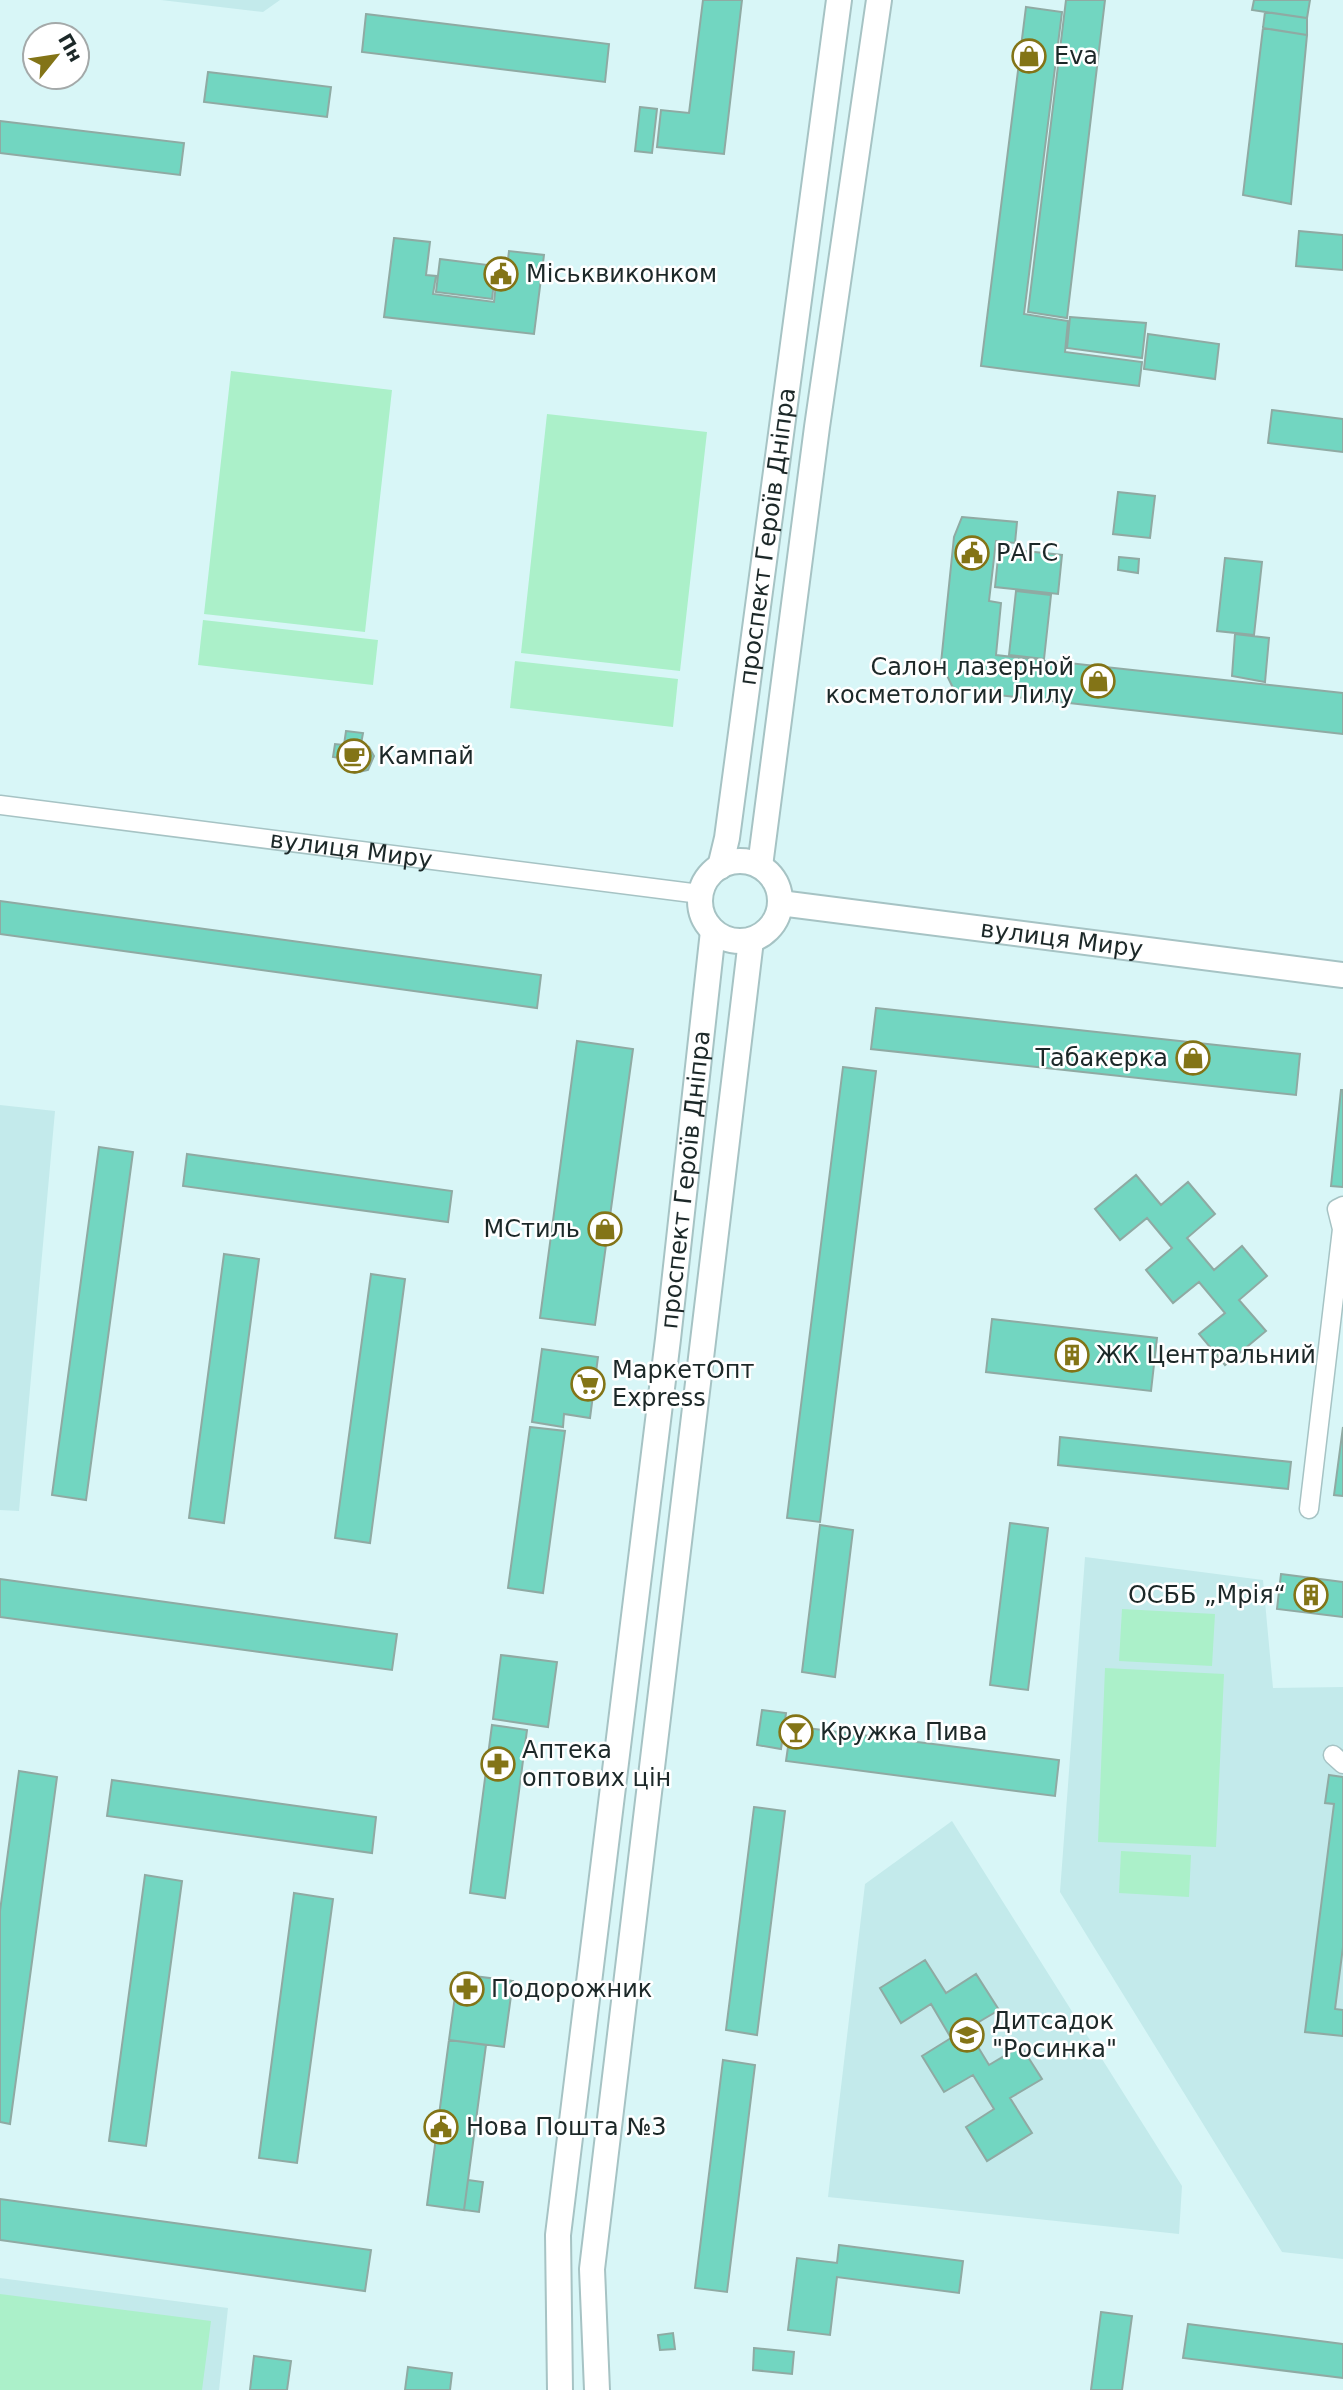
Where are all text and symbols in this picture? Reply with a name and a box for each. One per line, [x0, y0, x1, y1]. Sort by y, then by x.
north arrow [21, 21, 91, 91]
text: Пн [54, 29, 88, 66]
shop icon: Eva [1010, 37, 1048, 75]
place label: Eva [1054, 42, 1098, 70]
public building icon: Міськвиконком [482, 255, 520, 293]
place label: Міськвиконком [526, 260, 717, 288]
street label: проспект Героїв Дніпра [734, 386, 801, 687]
public building icon: РАГС [953, 534, 991, 572]
place label: РАГС [996, 539, 1058, 567]
place label: Салон лазерной косметологии Лилу [825, 653, 1074, 709]
shop icon: Салон лазерной косметологии Лилу [1079, 662, 1117, 700]
cafe icon: Кампай [335, 737, 373, 775]
place label: Кампай [378, 742, 474, 770]
street label: вулиця Миру [268, 825, 434, 874]
street label: вулиця Миру [979, 915, 1145, 963]
street label: проспект Героїв Дніпра [655, 1029, 716, 1330]
shop icon: Табакерка [1174, 1039, 1212, 1077]
place label: Табакерка [1034, 1044, 1168, 1072]
shop icon: МСтиль [586, 1210, 624, 1248]
place label: МСтиль [483, 1215, 580, 1243]
building icon: ЖК Центральний [1053, 1336, 1091, 1374]
place label: ЖК Центральний [1096, 1341, 1316, 1369]
place label: МаркетОпт Express [612, 1356, 754, 1412]
supermarket icon: МаркетОпт Express [569, 1365, 607, 1403]
building icon: ОСББ „Мрія“ [1292, 1576, 1330, 1614]
place label: ОСББ „Мрія“ [1128, 1581, 1286, 1609]
bar icon: Кружка Пива [777, 1713, 815, 1751]
place label: Кружка Пива [820, 1718, 987, 1746]
place label: Аптека оптових цін [522, 1736, 671, 1792]
pharmacy icon: Аптека оптових цін [479, 1745, 517, 1783]
pharmacy icon: Подорожник [448, 1970, 486, 2008]
place label: Подорожник [491, 1975, 652, 2003]
place label: Дитсадок "Росинка" [992, 2007, 1117, 2063]
school or university icon: Дитсадок "Росинка" [948, 2016, 986, 2054]
public building icon: Нова Пошта №3 [422, 2108, 460, 2146]
place label: Нова Пошта №3 [466, 2113, 666, 2141]

